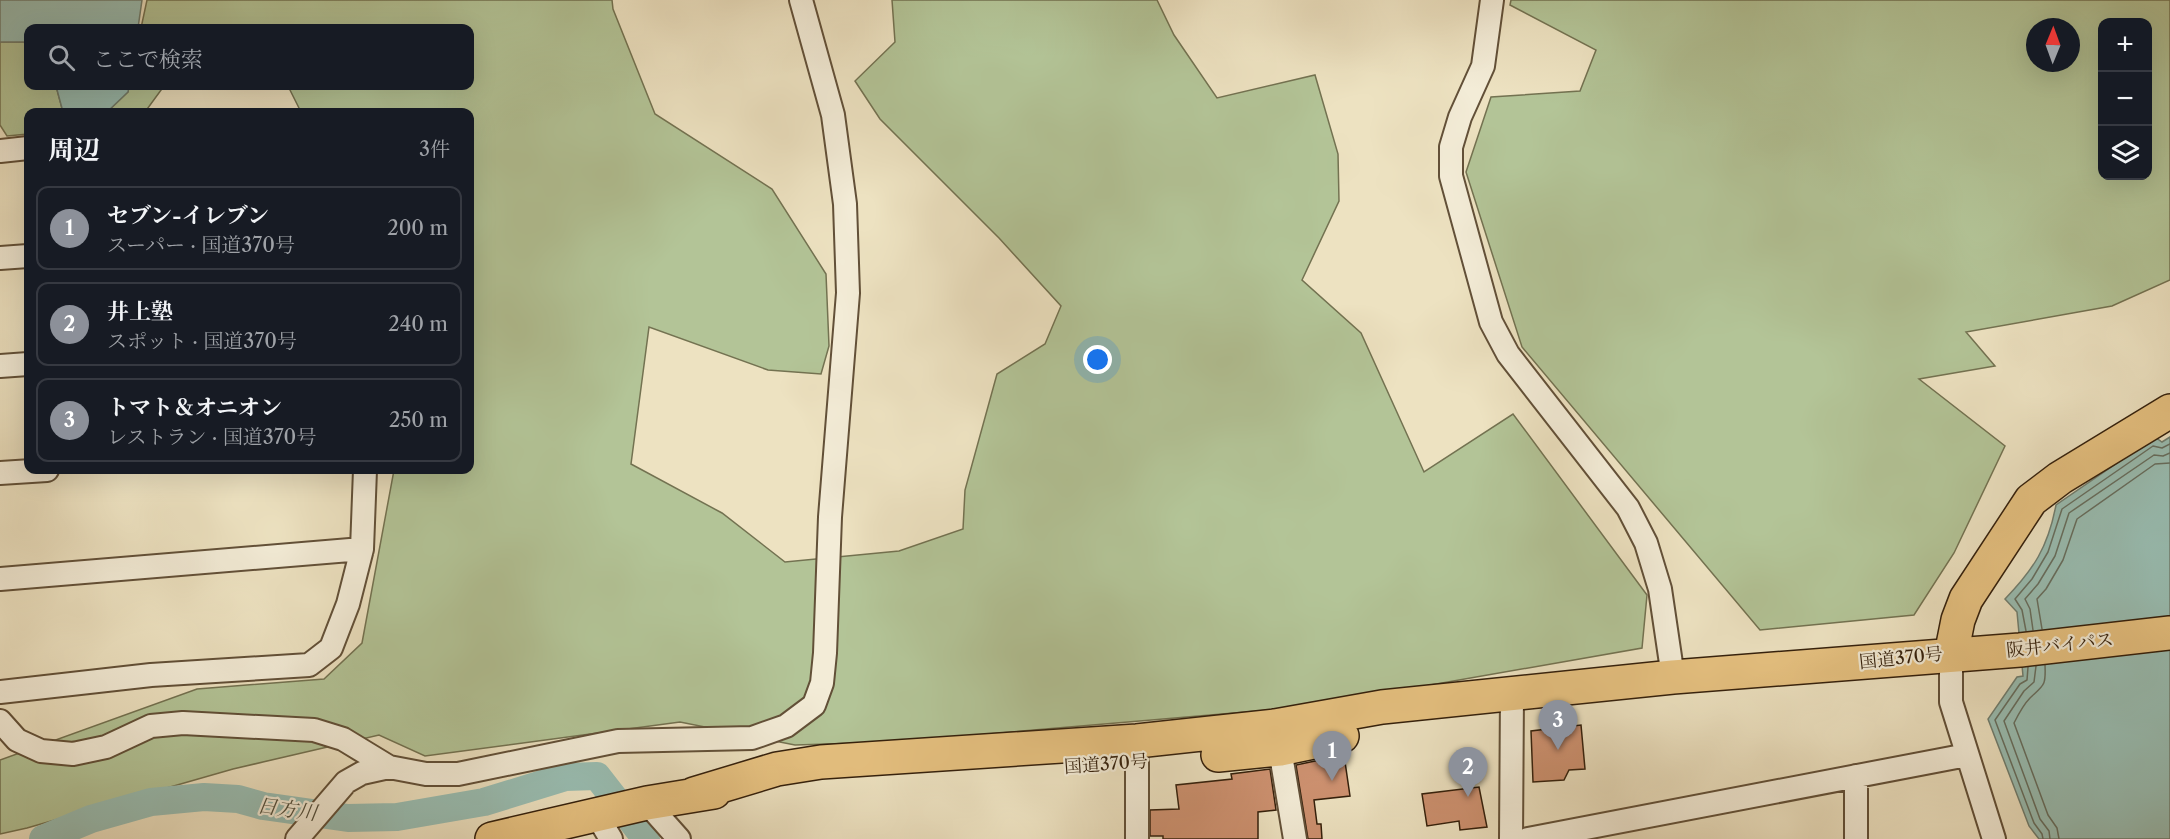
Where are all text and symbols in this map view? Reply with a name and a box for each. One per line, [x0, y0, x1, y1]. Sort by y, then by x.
north arrow [2026, 18, 2080, 72]
map controls [2098, 18, 2152, 180]
button: + [2098, 18, 2152, 72]
search box [24, 24, 474, 90]
icon: search [45, 41, 78, 74]
text: ここで検索 [93, 46, 203, 73]
button: − [2098, 72, 2152, 126]
button: layers [2098, 126, 2152, 180]
text: 周辺 [48, 134, 100, 166]
text: 3件 [419, 137, 450, 161]
text: セブン-イレブン [107, 202, 269, 229]
text: 1 [65, 216, 74, 240]
text: 200 m [387, 216, 448, 240]
text: スーパー · 国道370号 [107, 233, 295, 257]
text: 井上塾 [107, 298, 173, 325]
text: 2 [64, 312, 75, 336]
text: 240 m [388, 312, 448, 336]
text: スポット · 国道370号 [107, 329, 297, 353]
your location [1083, 345, 1112, 374]
text: トマト＆オニオン [107, 394, 282, 421]
text: 3 [64, 408, 75, 432]
text: 250 m [389, 408, 448, 432]
text: レストラン · 国道370号 [107, 425, 316, 449]
street label: 阪井バイパス [2005, 628, 2115, 662]
street label: 国道370号 [1858, 643, 1944, 673]
pin: 3 [1538, 700, 1578, 750]
pin: 1 [1312, 732, 1352, 781]
pin: 2 [1448, 748, 1488, 797]
street label: 国道370号 [1063, 750, 1149, 778]
water label: 日方川 [256, 793, 320, 825]

